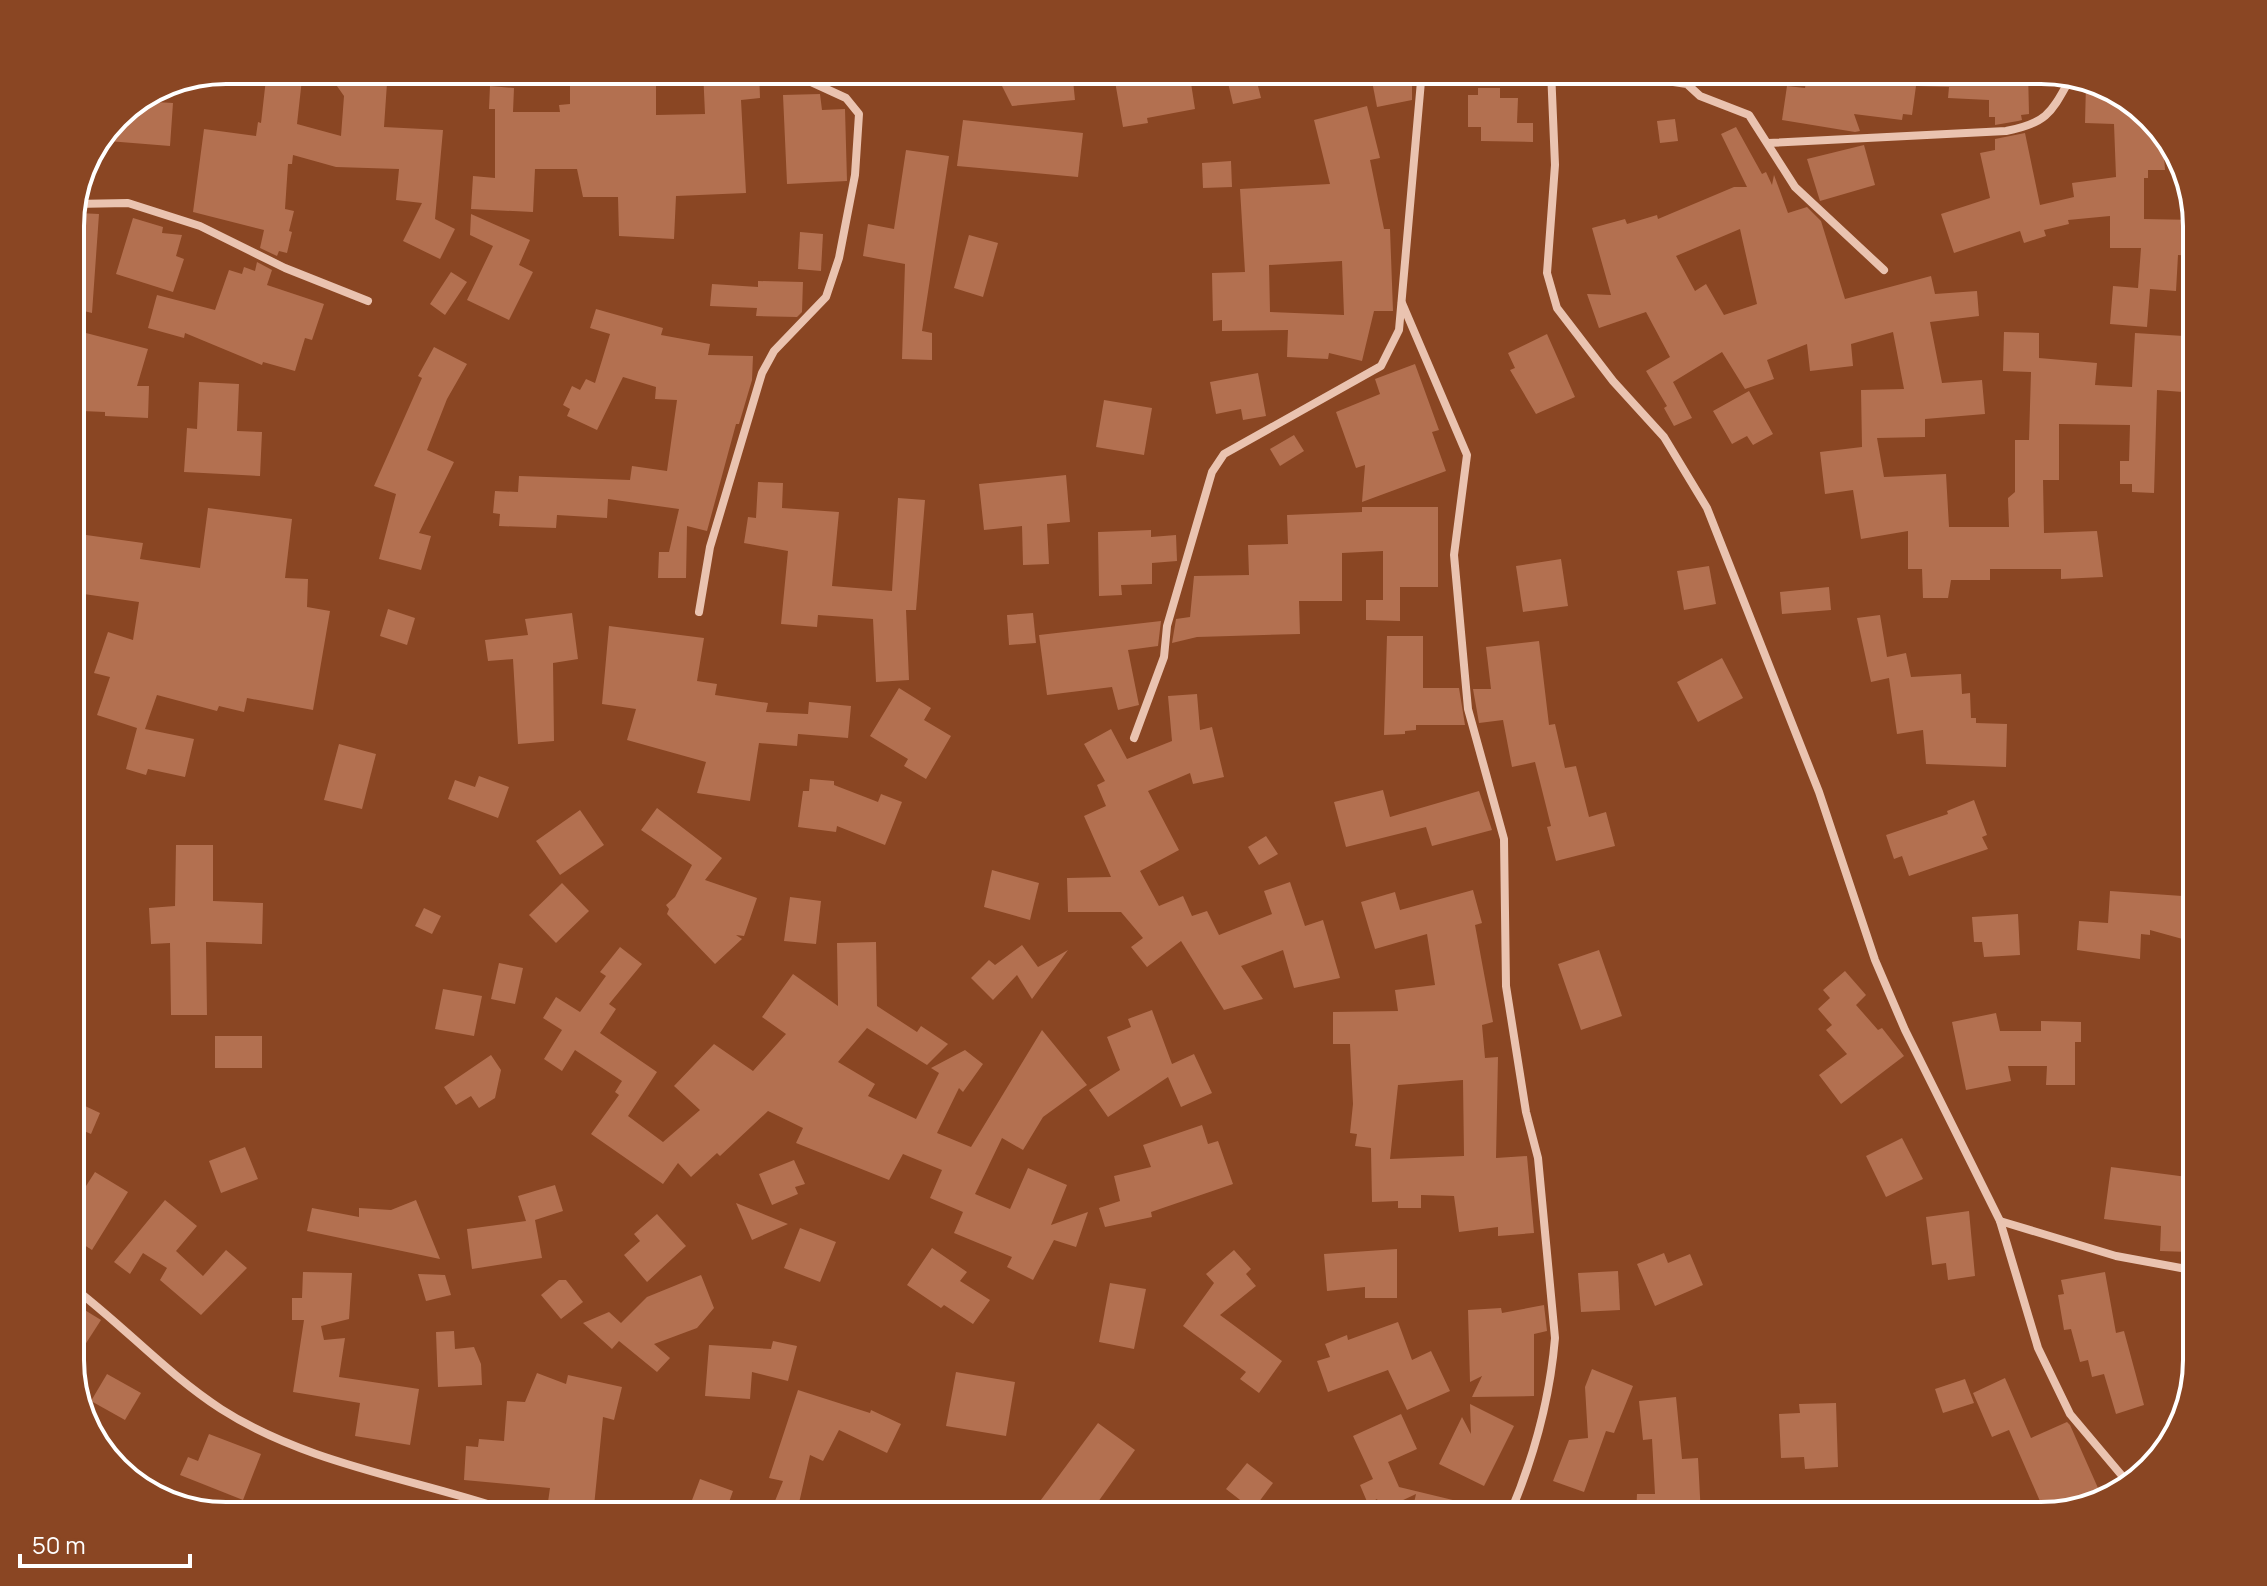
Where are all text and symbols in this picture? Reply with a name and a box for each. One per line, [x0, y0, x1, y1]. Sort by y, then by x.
scale bar [20, 1518, 190, 1568]
text: 50 m [32, 1528, 86, 1561]

